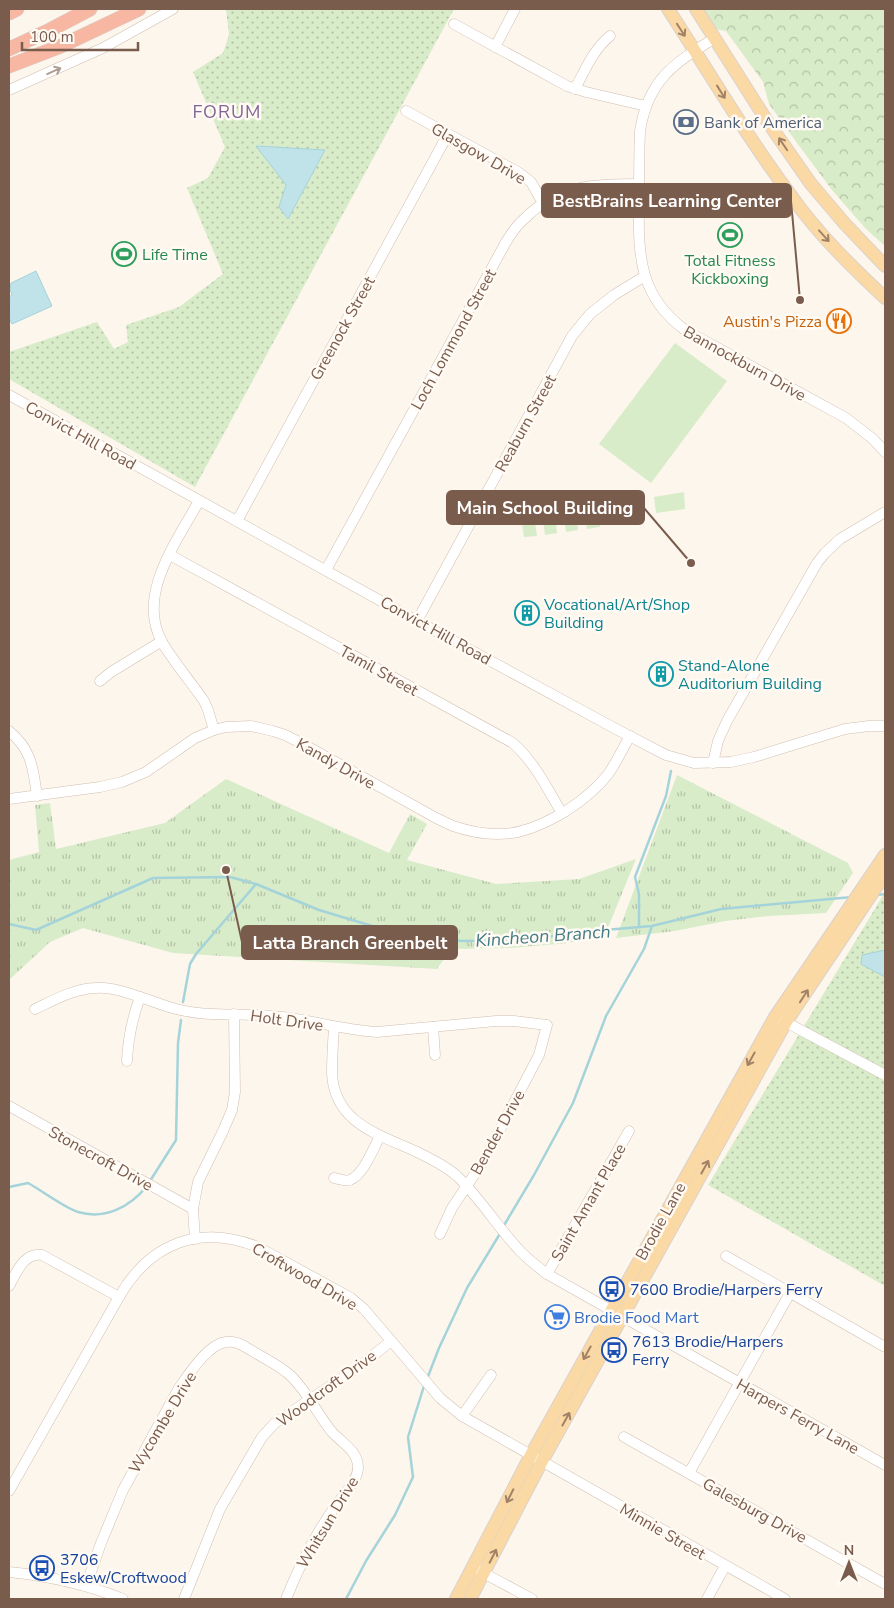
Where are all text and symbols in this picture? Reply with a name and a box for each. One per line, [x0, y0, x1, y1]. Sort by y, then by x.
scale bar [22, 20, 139, 52]
one-way arrow [677, 22, 687, 36]
text: 100 m [30, 27, 74, 47]
one-way arrow [46, 66, 61, 76]
one-way arrow [716, 84, 726, 98]
district label: FORUM [193, 100, 261, 124]
bank icon: Bank of America [673, 109, 699, 135]
place label: Bank of America [704, 112, 822, 134]
street label: Glasgow Drive [427, 118, 530, 190]
one-way arrow [778, 137, 788, 151]
callout: BestBrains Learning Center [542, 184, 791, 217]
text: BestBrains Learning Center [552, 189, 782, 213]
sports icon: Total Fitness Kickboxing [717, 222, 743, 248]
one-way arrow [818, 229, 830, 242]
sports icon: Life Time [111, 241, 137, 267]
place label: Life Time [142, 244, 208, 266]
place label: Total Fitness Kickboxing [684, 250, 776, 290]
street label: Loch Lommond Street [406, 265, 502, 414]
street label: Greenock Street [305, 272, 381, 384]
restaurant icon: Austin's Pizza [826, 308, 852, 334]
place label: Austin's Pizza [723, 311, 822, 333]
street label: Bannockburn Drive [679, 321, 810, 407]
street label: Reaburn Street [490, 370, 562, 476]
street label: Convict Hill Road [21, 396, 140, 476]
callout: Main School Building [447, 491, 644, 524]
text: Main School Building [456, 496, 634, 520]
street label: Convict Hill Road [376, 591, 495, 671]
place label: Vocational/Art/Shop Building [543, 594, 690, 634]
building icon: Vocational/Art/Shop Building [514, 600, 540, 626]
street label: Tamil Street [335, 640, 422, 702]
place label: Stand-Alone Auditorium Building [678, 655, 822, 695]
building icon: Stand-Alone Auditorium Building [648, 661, 674, 687]
street label: Kandy Drive [292, 733, 379, 795]
water label: Kincheon Branch [475, 919, 611, 953]
callout: Latta Branch Greenbelt [242, 926, 457, 959]
text: Latta Branch Greenbelt [253, 931, 447, 955]
one-way arrow [798, 989, 809, 1003]
street label: Holt Drive [249, 1005, 325, 1037]
one-way arrow [746, 1052, 756, 1067]
street label: Bender Drive [465, 1086, 530, 1179]
street label: Stonecroft Drive [44, 1121, 157, 1197]
street label: Saint Amant Place [546, 1140, 632, 1265]
one-way arrow [701, 1161, 711, 1175]
street label: Brodie Lane [630, 1179, 691, 1264]
street label: Croftwood Drive [248, 1238, 361, 1316]
bus stop icon: 7600 Brodie/Harpers Ferry [599, 1276, 625, 1302]
place label: 7600 Brodie/Harpers Ferry [630, 1279, 824, 1301]
supermarket icon: Brodie Food Mart [544, 1304, 570, 1330]
place label: Brodie Food Mart [574, 1307, 699, 1329]
place label: 7613 Brodie/Harpers Ferry [632, 1331, 784, 1371]
bus stop icon: 7613 Brodie/Harpers Ferry [601, 1337, 627, 1363]
street label: Woodcroft Drive [272, 1345, 381, 1432]
one-way arrow [582, 1345, 591, 1360]
street label: Wycombe Drive [124, 1368, 202, 1477]
street label: Harpers Ferry Lane [732, 1374, 863, 1460]
one-way arrow [561, 1412, 571, 1426]
street label: Whitsun Drive [292, 1472, 364, 1573]
street label: Galesburg Drive [698, 1473, 811, 1549]
one-way arrow [505, 1488, 514, 1503]
street label: Minnie Street [616, 1498, 710, 1565]
north arrow [824, 1538, 874, 1588]
text: N [844, 1541, 854, 1560]
place label: 3706 Eskew/Croftwood [60, 1549, 187, 1589]
one-way arrow [489, 1549, 498, 1564]
bus stop icon: 3706 Eskew/Croftwood [29, 1555, 55, 1581]

